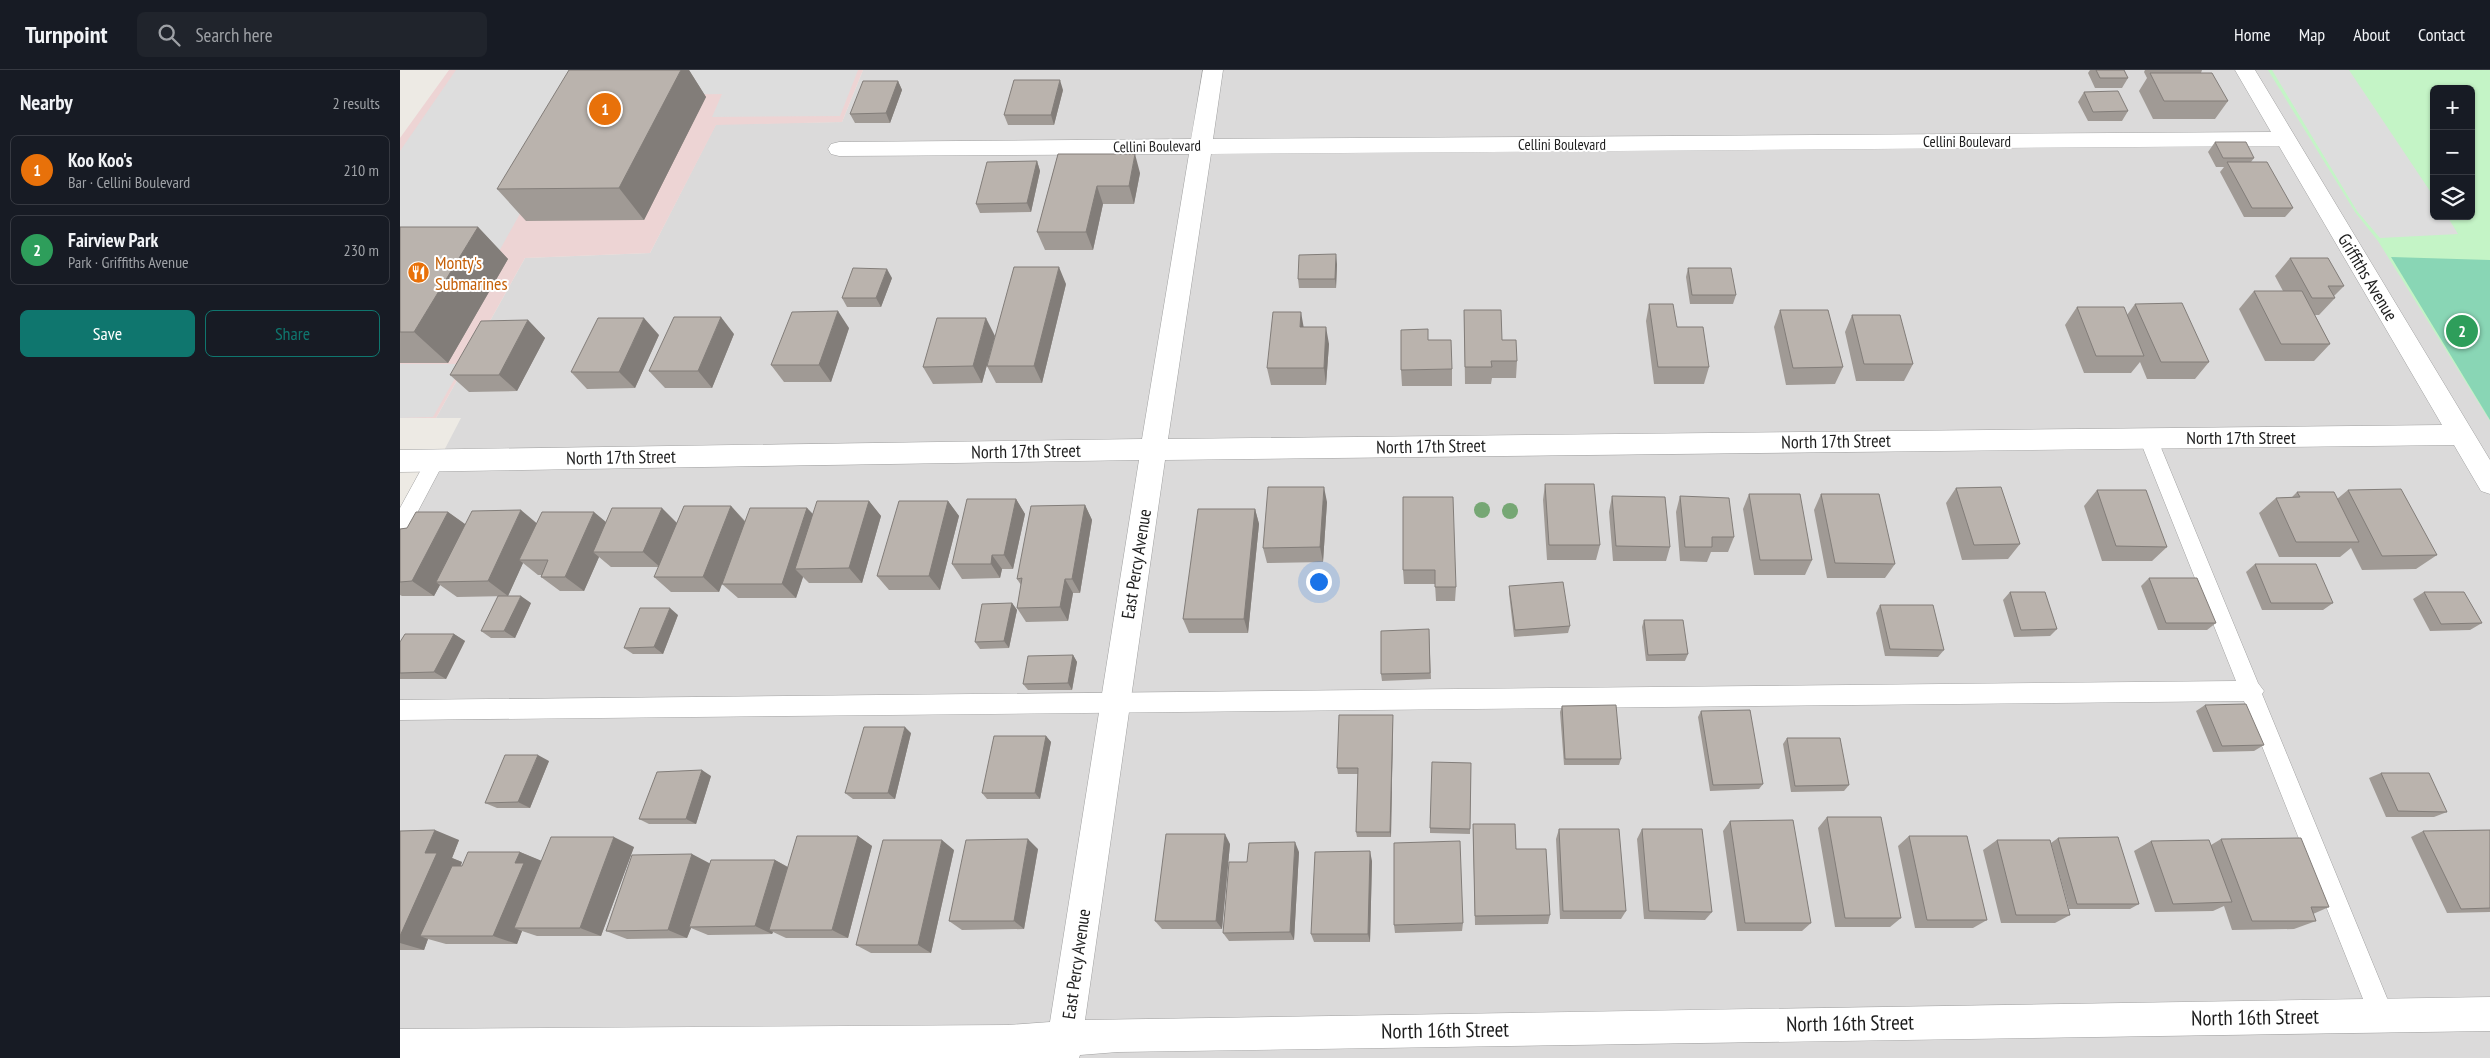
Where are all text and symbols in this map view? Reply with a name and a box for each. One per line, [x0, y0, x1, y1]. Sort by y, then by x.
search box [137, 12, 487, 57]
text: Turnpoint [25, 19, 107, 50]
icon: search [155, 21, 183, 49]
text: Search here [195, 23, 273, 47]
text: Home [2234, 23, 2271, 46]
text: Map [2299, 23, 2325, 46]
text: About [2353, 23, 2390, 46]
text: Contact [2418, 23, 2465, 46]
map controls [2430, 85, 2475, 220]
button: + [2430, 85, 2475, 130]
text: Nearby [20, 89, 73, 116]
pin: 1 [589, 90, 621, 128]
text: 2 results [333, 93, 380, 113]
button: − [2430, 130, 2475, 175]
street label: Cellini Boulevard [1923, 132, 2011, 151]
street label: Cellini Boulevard [1518, 135, 1606, 154]
street label: Cellini Boulevard [1113, 136, 1201, 156]
text: Koo Koo's [68, 148, 132, 172]
text: 1 [33, 160, 41, 180]
text: 210 m [344, 160, 379, 180]
text: Bar · Cellini Boulevard [68, 172, 190, 192]
button: layers [2430, 175, 2475, 220]
text: Fairview Park [68, 228, 158, 252]
street label: Griffiths Avenue [2333, 229, 2403, 325]
text: 2 [33, 240, 41, 260]
text: 230 m [344, 240, 379, 260]
place label: Monty's Submarines [435, 251, 508, 295]
text: Park · Griffiths Avenue [68, 252, 189, 272]
restaurant icon: Monty's Submarines [407, 260, 431, 284]
button: Save [20, 310, 195, 357]
button: Share [205, 310, 380, 357]
pin: 2 [2446, 312, 2478, 350]
street label: North 17th Street [2186, 426, 2296, 449]
street label: North 17th Street [1781, 429, 1891, 453]
street label: North 17th Street [1376, 434, 1486, 458]
street label: North 17th Street [971, 439, 1081, 463]
street label: North 17th Street [566, 445, 676, 469]
street label: East Percy Avenue [1116, 507, 1156, 621]
your location [1306, 569, 1332, 595]
street label: East Percy Avenue [1057, 907, 1095, 1021]
street label: North 16th Street [2191, 1002, 2319, 1032]
street label: North 16th Street [1786, 1008, 1914, 1038]
street label: North 16th Street [1381, 1015, 1509, 1045]

